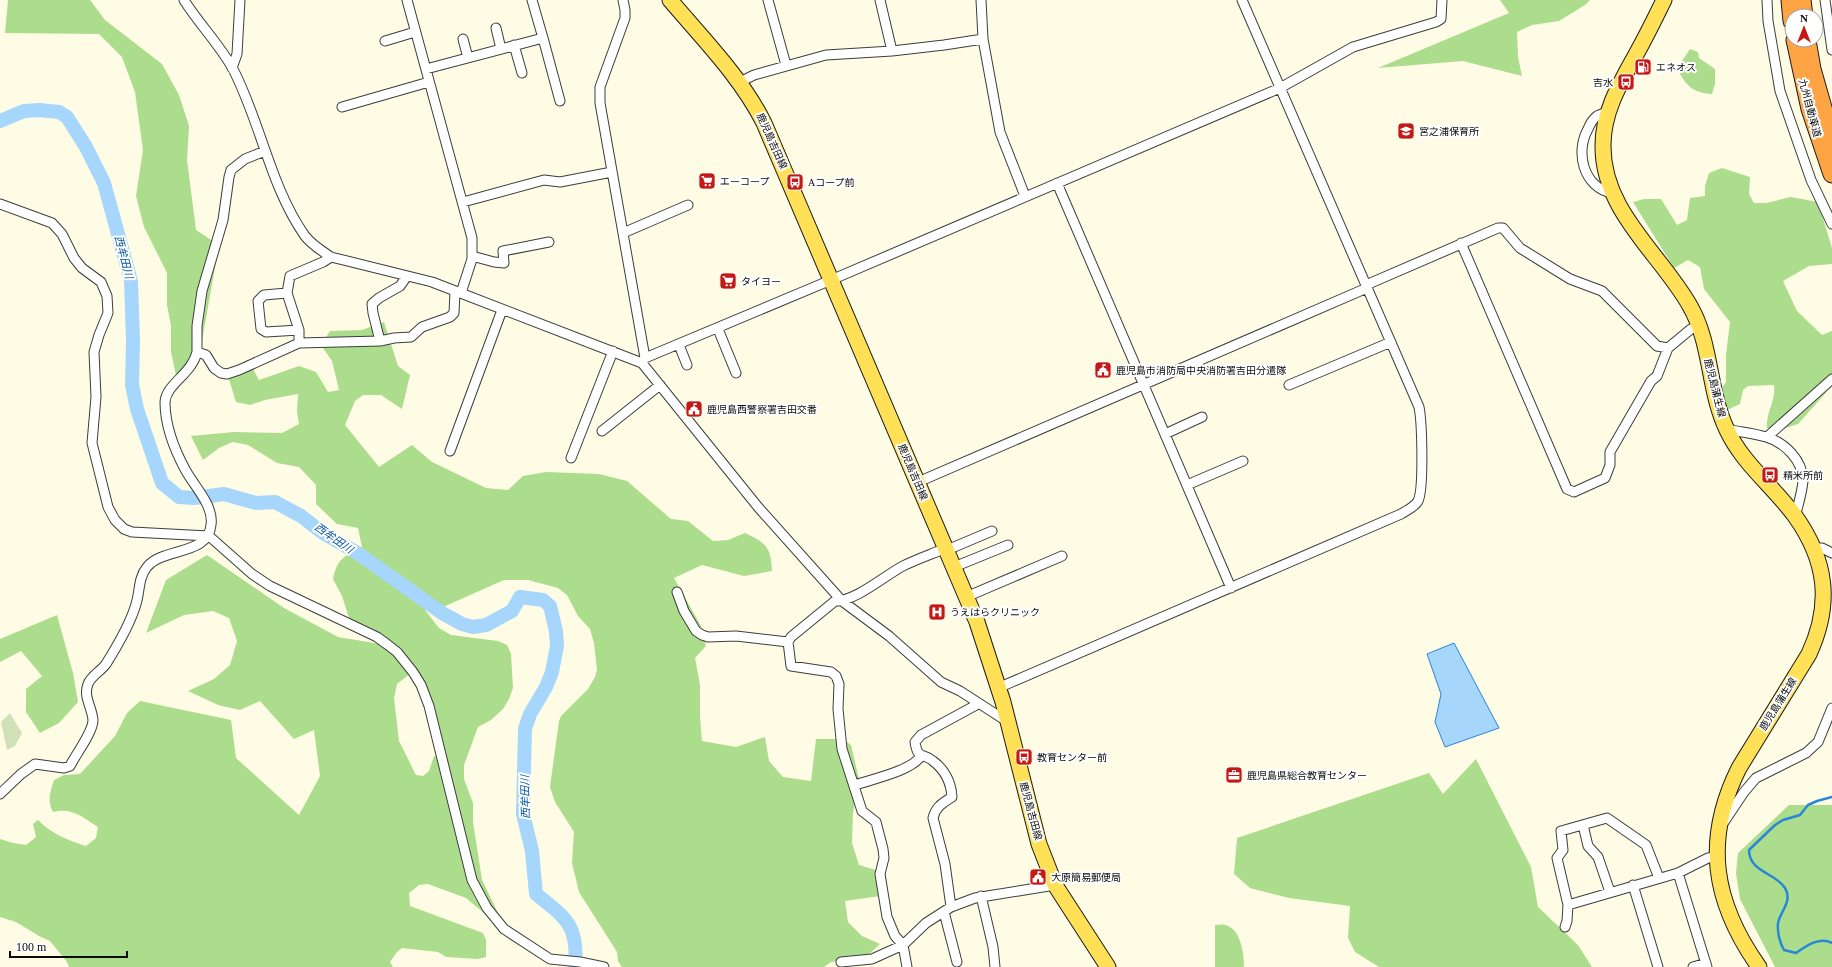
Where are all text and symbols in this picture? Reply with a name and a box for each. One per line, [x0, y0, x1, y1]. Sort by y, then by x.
north arrow [1784, 8, 1824, 48]
text: N [1800, 12, 1808, 24]
fuel station icon: エネオス [1633, 57, 1653, 77]
place label: エネオス [1656, 62, 1696, 73]
bus stop icon: 吉水 [1616, 72, 1636, 92]
place label: 吉水 [1593, 77, 1613, 88]
street label: 九州自動車道 [1797, 78, 1823, 138]
street label: 鹿児島吉田線 [755, 111, 789, 171]
school or university icon: 宮之浦保育所 [1396, 121, 1416, 141]
place label: 宮之浦保育所 [1419, 126, 1479, 137]
supermarket icon: エーコープ [697, 171, 717, 191]
bus stop icon: Aコープ前 [785, 172, 805, 192]
place label: エーコープ [720, 176, 769, 187]
place label: Aコープ前 [808, 177, 855, 188]
water label: 西牟田川 [113, 234, 136, 281]
supermarket icon: タイヨー [718, 271, 738, 291]
place label: タイヨー [741, 276, 781, 287]
street label: 鹿児島蒲生線 [1702, 358, 1728, 418]
public building icon: 鹿児島市消防局中央消防署吉田分遣隊 [1093, 360, 1113, 380]
place label: 鹿児島市消防局中央消防署吉田分遣隊 [1116, 365, 1287, 376]
public building icon: 鹿児島西警察署吉田交番 [684, 399, 704, 419]
place label: 鹿児島西警察署吉田交番 [707, 404, 817, 415]
street label: 鹿児島吉田線 [896, 442, 930, 502]
bus stop icon: 精米所前 [1760, 465, 1780, 485]
place label: 精米所前 [1783, 470, 1823, 481]
water label: 西牟田川 [313, 520, 356, 556]
hospital icon: うえはらクリニック [927, 602, 947, 622]
place label: うえはらクリニック [950, 607, 1040, 618]
street label: 鹿児島蒲生線 [1757, 676, 1799, 732]
bus stop icon: 教育センター前 [1014, 747, 1034, 767]
place label: 教育センター前 [1037, 752, 1107, 763]
office icon: 鹿児島県総合教育センター [1224, 765, 1244, 785]
place label: 鹿児島県総合教育センター [1247, 770, 1367, 781]
water label: 西牟田川 [519, 774, 531, 819]
street label: 鹿児島吉田線 [1018, 781, 1044, 841]
public building icon: 大原簡易郵便局 [1028, 867, 1048, 887]
place label: 大原簡易郵便局 [1051, 872, 1121, 883]
scale bar [10, 933, 127, 959]
text: 100 m [16, 940, 47, 954]

